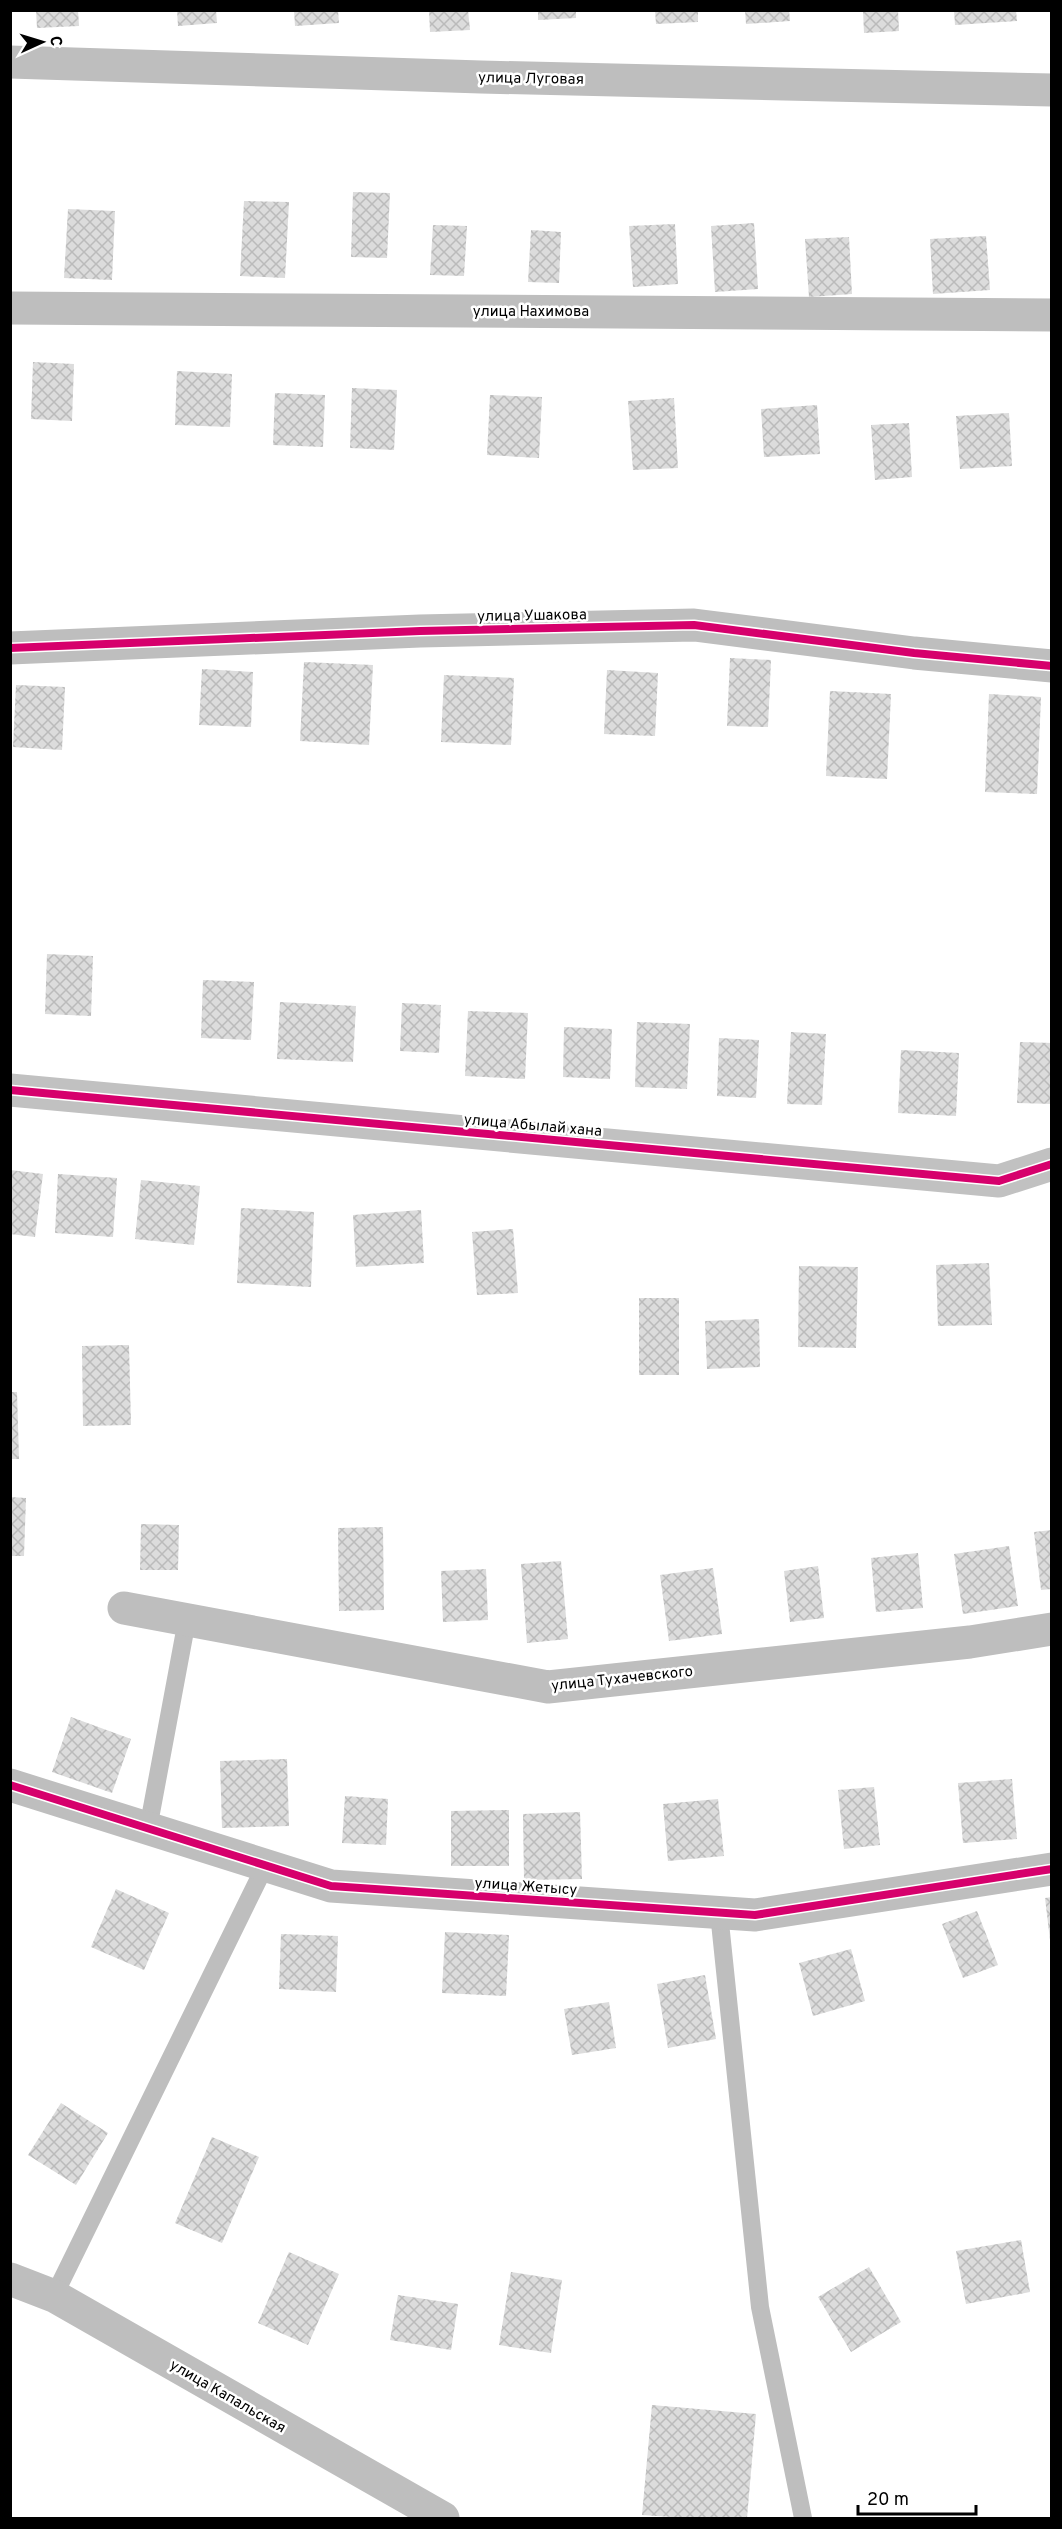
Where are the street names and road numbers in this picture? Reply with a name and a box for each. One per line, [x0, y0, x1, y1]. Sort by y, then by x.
street label: улица Луговая [478, 69, 584, 90]
street label: улица Нахимова [473, 303, 589, 322]
street label: улица Ушакова [477, 606, 587, 627]
street label: улица Абылай хана [463, 1111, 603, 1142]
street label: улица Тухачевского [550, 1663, 694, 1696]
street label: улица Жетысу [474, 1874, 578, 1901]
street label: улица Капальская [166, 2356, 289, 2438]

